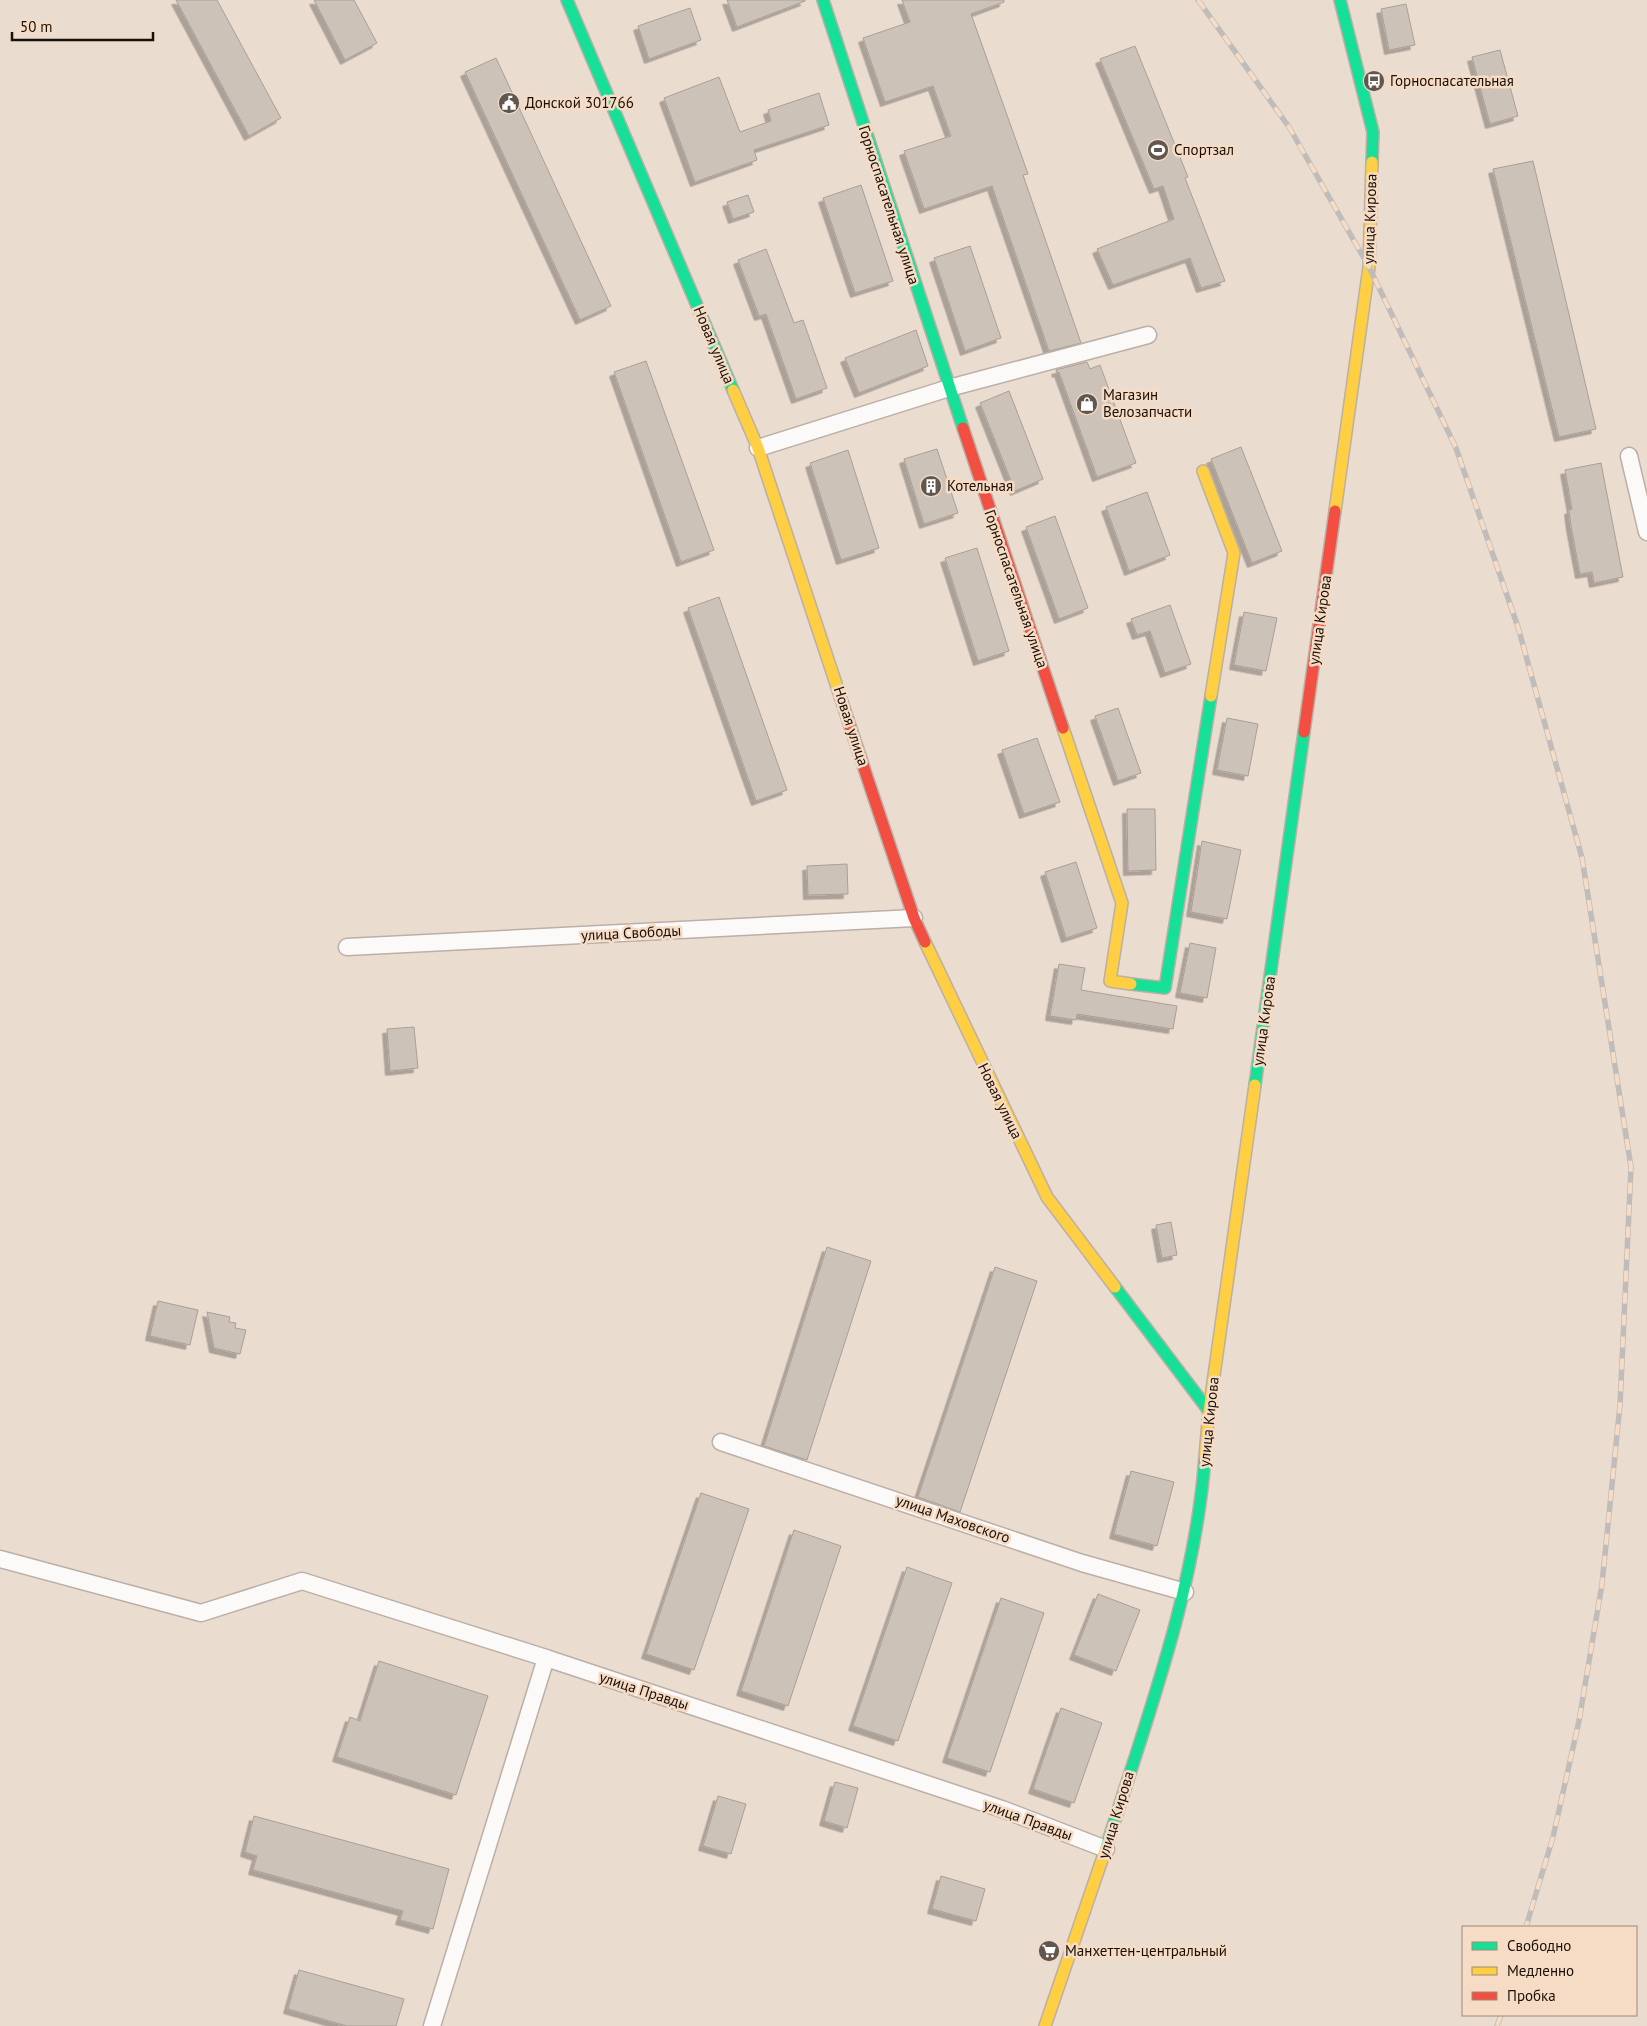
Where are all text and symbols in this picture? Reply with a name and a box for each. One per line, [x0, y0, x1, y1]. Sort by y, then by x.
scale bar [12, 10, 154, 42]
text: 50 m [20, 17, 53, 36]
bus stop icon: Горноспасательная [1362, 69, 1386, 93]
place label: Горноспасательная [1390, 71, 1514, 90]
public building icon: Донской 301766 [497, 91, 521, 115]
place label: Донской 301766 [525, 93, 634, 112]
street label: Горноспасательная улица [855, 123, 924, 287]
sports icon: Спортзал [1146, 138, 1170, 162]
place label: Спортзал [1174, 140, 1234, 159]
street label: улица Кирова [1358, 173, 1381, 265]
street label: Новая улица [690, 303, 739, 386]
place label: Магазин Велозапчасти [1103, 385, 1192, 421]
shop icon: Магазин Велозапчасти [1075, 392, 1099, 416]
building icon: Котельная [919, 474, 943, 498]
place label: Котельная [947, 476, 1013, 495]
street label: Горноспасательная улица [980, 507, 1052, 670]
street label: улица Кирова [1304, 574, 1335, 666]
street label: Новая улица [830, 684, 873, 768]
street label: улица Свободы [580, 920, 682, 945]
street label: улица Кирова [1248, 975, 1279, 1067]
street label: Новая улица [974, 1060, 1027, 1142]
street label: улица Кирова [1194, 1376, 1223, 1468]
street label: улица Маховского [894, 1490, 1013, 1547]
street label: улица Правды [597, 1667, 691, 1714]
street label: улица Кирова [1093, 1769, 1138, 1861]
street label: улица Правды [981, 1795, 1075, 1844]
legend [1462, 1926, 1637, 2016]
text: Свободно [1507, 1936, 1571, 1955]
supermarket icon: Манхеттен-центральный [1037, 1939, 1061, 1963]
place label: Манхеттен-центральный [1065, 1941, 1227, 1960]
text: Медленно [1507, 1961, 1574, 1980]
text: Пробка [1507, 1986, 1556, 2005]

